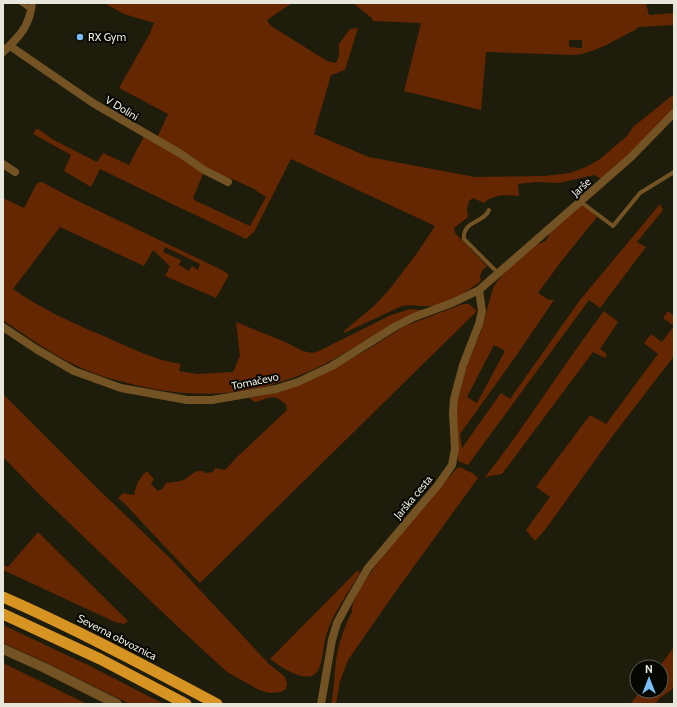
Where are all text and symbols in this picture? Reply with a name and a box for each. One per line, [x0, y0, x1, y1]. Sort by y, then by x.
place label: RX Gym [88, 30, 126, 44]
marker: RX Gym [75, 32, 85, 42]
street label: V Dolini [103, 93, 141, 123]
street label: Jarše [568, 174, 594, 200]
street label: Tomačevo [230, 369, 280, 393]
street label: Jarška cesta [390, 472, 436, 522]
street label: Severna obvoznica [75, 611, 160, 663]
north arrow [629, 659, 669, 699]
text: N [645, 662, 653, 676]

